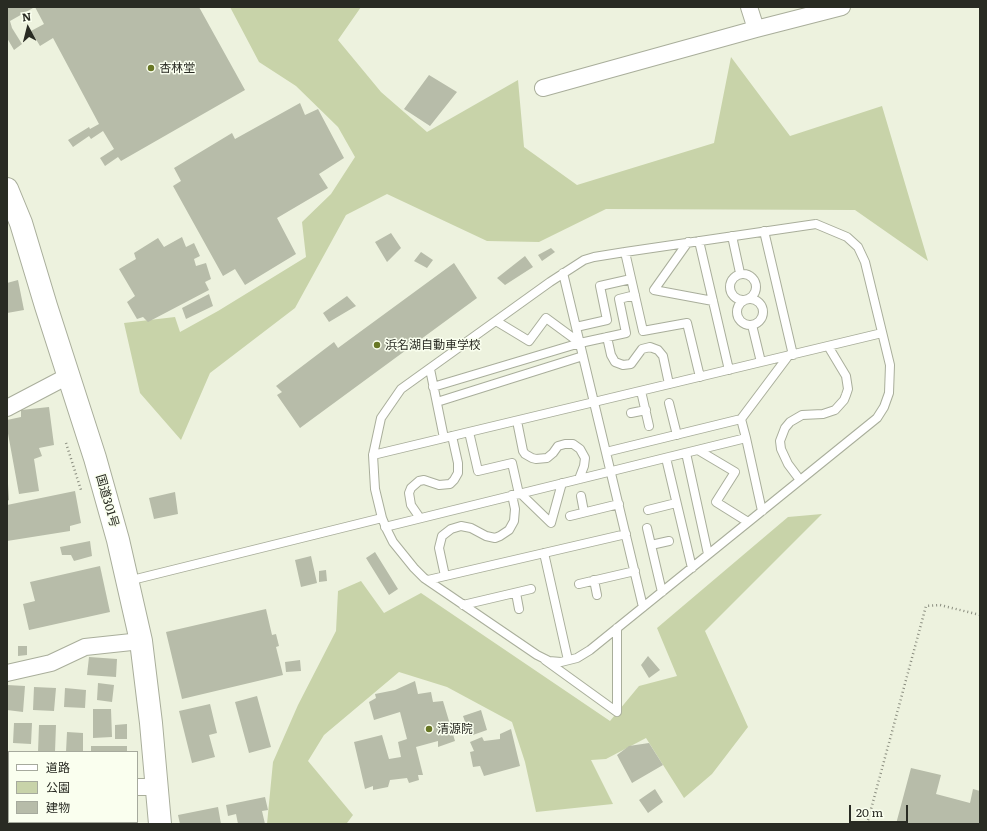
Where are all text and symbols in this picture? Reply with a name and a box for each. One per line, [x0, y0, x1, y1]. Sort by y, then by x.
north arrow [8, 8, 48, 48]
text: N [21, 8, 32, 25]
place label: 杏林堂 [159, 61, 195, 75]
marker: 杏林堂 [146, 63, 156, 73]
place label: 浜名湖自動車学校 [385, 338, 481, 352]
marker: 浜名湖自動車学校 [372, 340, 382, 350]
street label: 国道301号 [93, 473, 121, 529]
place label: 清源院 [437, 722, 473, 736]
marker: 清源院 [424, 724, 434, 734]
legend [8, 751, 138, 823]
text: 道路 [46, 758, 70, 776]
text: 公園 [46, 778, 70, 796]
scale bar [851, 797, 910, 823]
text: 建物 [46, 798, 70, 816]
text: 20 m [856, 803, 883, 821]

